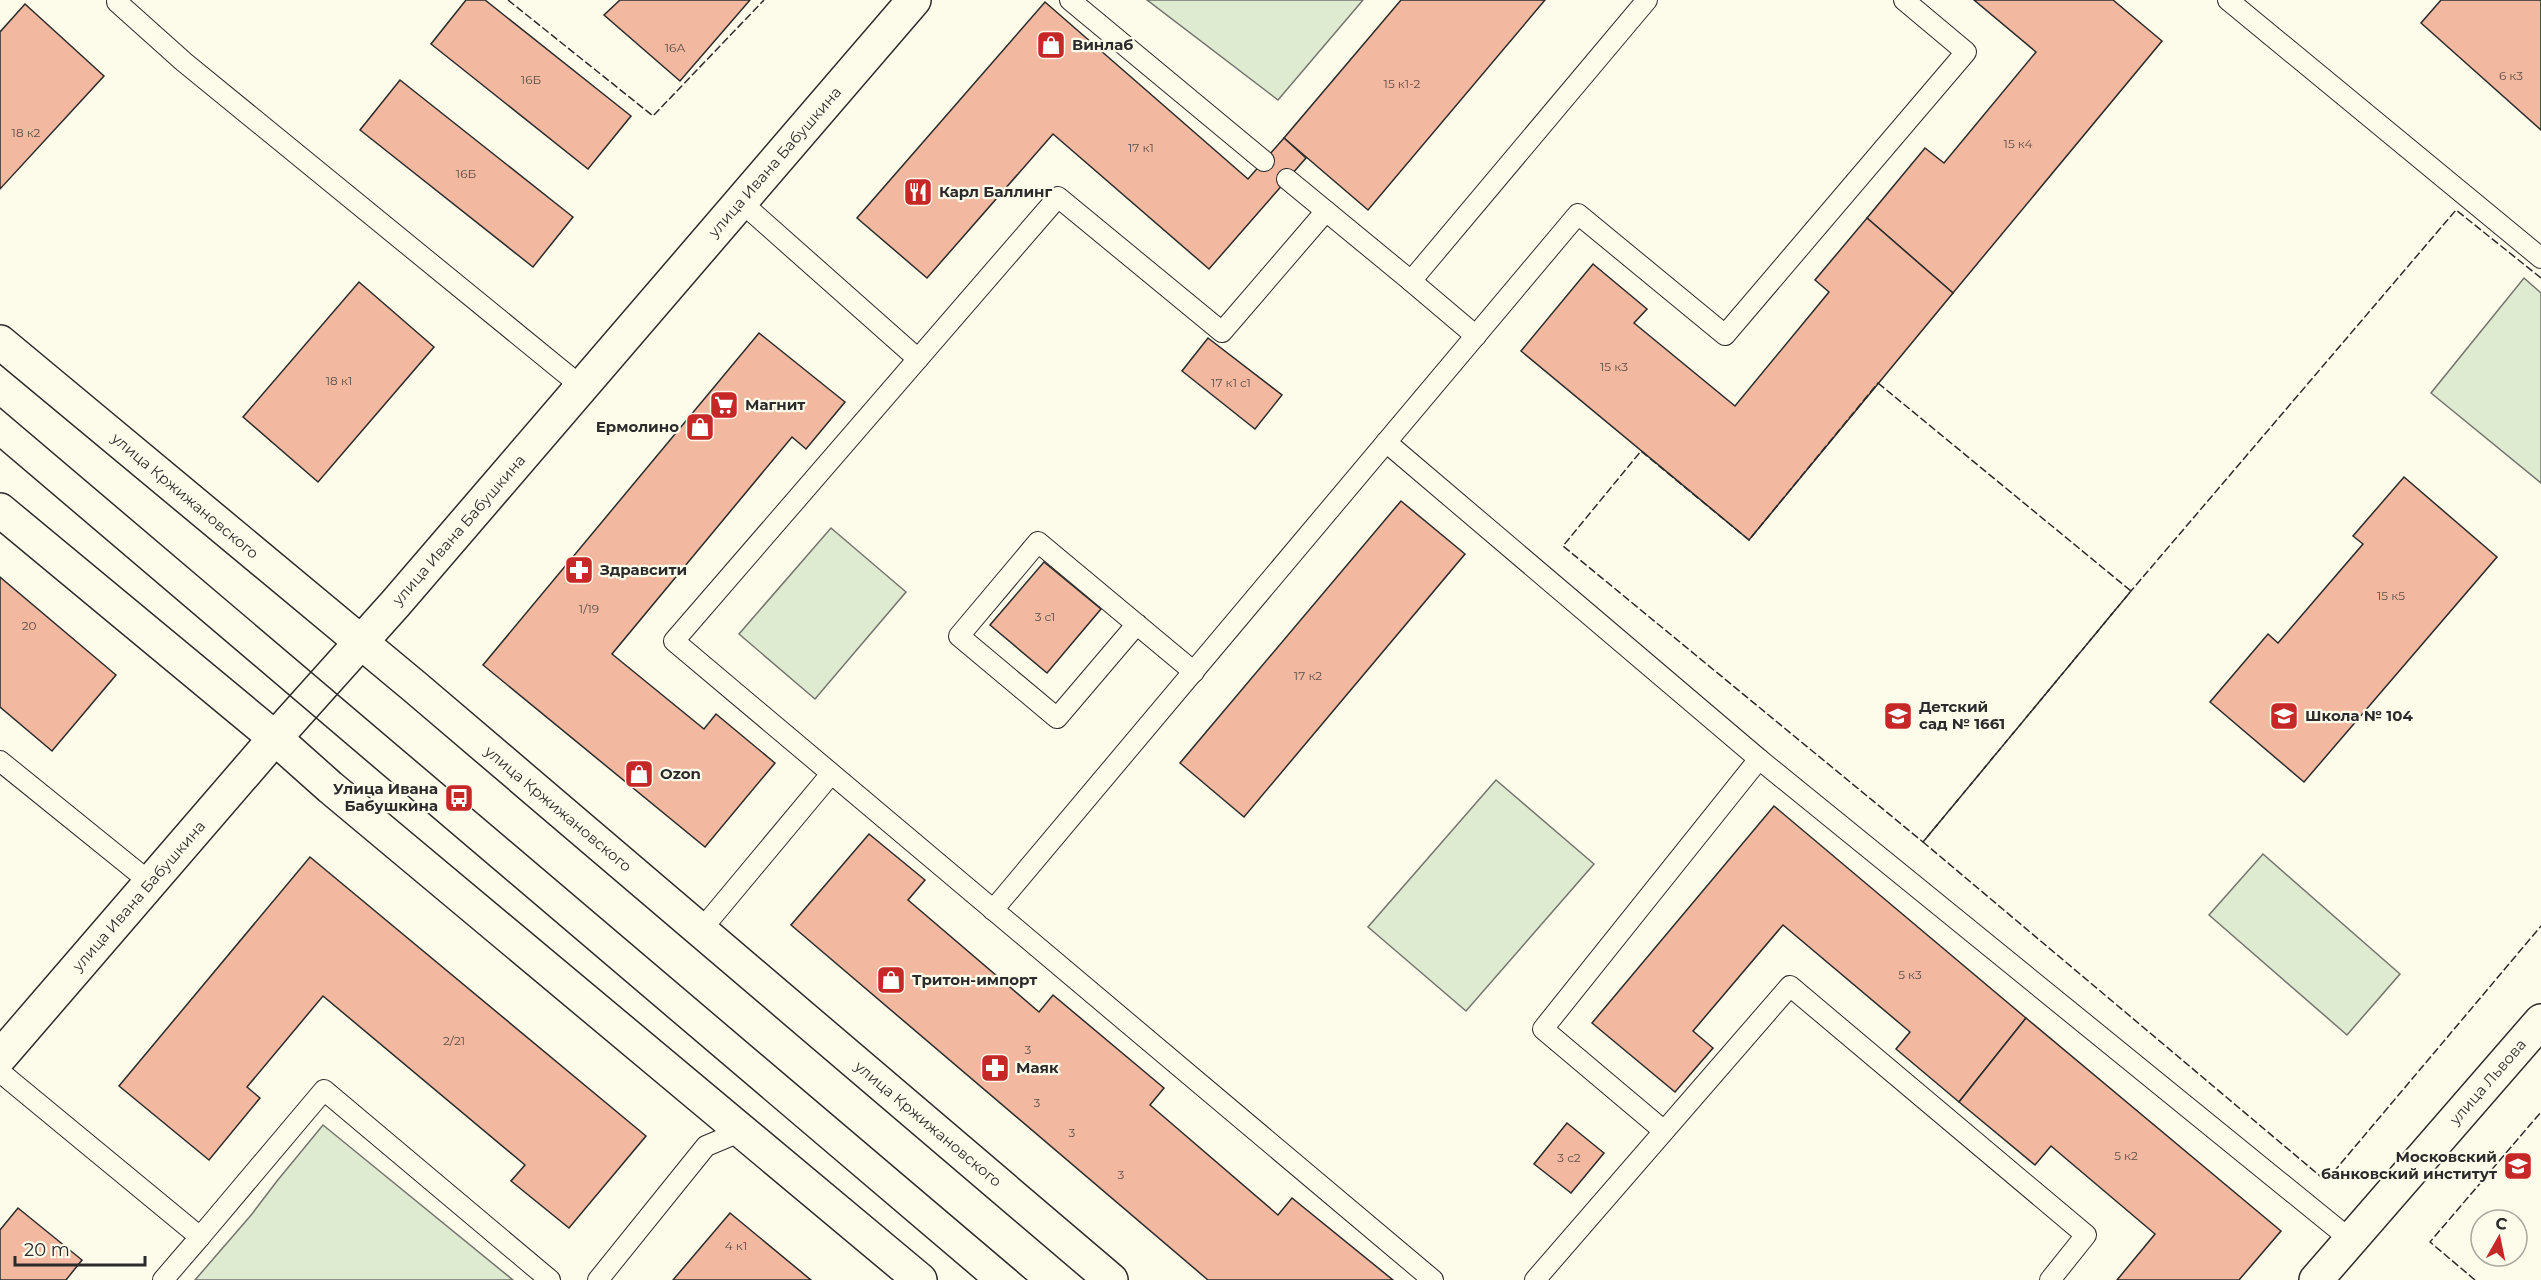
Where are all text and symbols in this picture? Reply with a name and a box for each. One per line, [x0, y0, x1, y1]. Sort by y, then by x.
shop icon: Винлаб [1035, 29, 1067, 61]
place label: Винлаб [1072, 35, 1133, 54]
house number: 16А [665, 40, 685, 55]
house number: 6 к3 [2499, 68, 2523, 83]
house number: 16Б [521, 72, 541, 87]
house number: 15 к1-2 [1384, 76, 1421, 91]
street label: улица Ивана Бабушкина [703, 83, 845, 242]
house number: 18 к2 [12, 125, 41, 140]
house number: 15 к4 [2004, 136, 2032, 151]
house number: 17 к1 [1128, 140, 1154, 155]
house number: 16Б [456, 166, 476, 181]
restaurant icon: Карл Баллинг [902, 176, 934, 208]
place label: Карл Баллинг [939, 182, 1053, 201]
house number: 15 к3 [1600, 359, 1628, 374]
house number: 18 к1 [326, 373, 352, 388]
house number: 17 к1 с1 [1211, 375, 1251, 390]
supermarket icon: Магнит [708, 389, 740, 421]
place label: Магнит [745, 395, 805, 414]
shop icon: Ермолино [684, 411, 716, 443]
place label: Ермолино [596, 417, 679, 436]
street label: улица Кржижановского [107, 428, 263, 563]
street label: улица Ивана Бабушкина [387, 451, 529, 610]
pharmacy icon: Здравсити [563, 554, 595, 586]
place label: Здравсити [599, 560, 687, 579]
house number: 15 к5 [2377, 588, 2405, 603]
house number: 1/19 [579, 601, 599, 616]
house number: 3 с1 [1035, 609, 1055, 624]
house number: 20 [22, 618, 36, 633]
house number: 17 к2 [1294, 668, 1322, 683]
place label: Детский сад № 1661 [1919, 697, 2005, 733]
school or university icon: Детский сад № 1661 [1882, 700, 1914, 732]
school or university icon: Школа № 104 [2268, 700, 2300, 732]
place label: Школа № 104 [2305, 706, 2413, 725]
street label: улица Кржижановского [480, 741, 636, 876]
shop icon: Ozon [623, 758, 655, 790]
place label: Ozon [660, 764, 701, 783]
place label: Улица Ивана Бабушкина [333, 779, 438, 815]
bus stop icon: Улица Ивана Бабушкина [443, 782, 475, 814]
street label: улица Ивана Бабушкина [67, 817, 209, 976]
shop icon: Тритон-импорт [875, 964, 907, 996]
house number: 5 к3 [1898, 967, 1922, 982]
place label: Тритон-импорт [912, 970, 1037, 989]
house number: 2/21 [443, 1033, 465, 1048]
street label: улица Львова [2445, 1035, 2530, 1129]
house number: 3 [1025, 1042, 1032, 1057]
pharmacy icon: Маяк [979, 1052, 1011, 1084]
street label: улица Кржижановского [850, 1056, 1006, 1191]
place label: Маяк [1016, 1058, 1059, 1077]
house number: 3 [1034, 1095, 1041, 1110]
house number: 3 [1069, 1125, 1076, 1140]
place label: Московский банковский институт [2321, 1147, 2497, 1183]
house number: 5 к2 [2114, 1148, 2138, 1163]
house number: 3 с2 [1557, 1150, 1581, 1165]
school or university icon: Московский банковский институт [2502, 1150, 2534, 1182]
house number: 3 [1118, 1167, 1125, 1182]
north arrow [2469, 1208, 2529, 1268]
text: С [2494, 1213, 2509, 1234]
scale bar [15, 1229, 146, 1267]
house number: 4 к1 [725, 1238, 747, 1253]
text: 20 m [24, 1239, 70, 1261]

